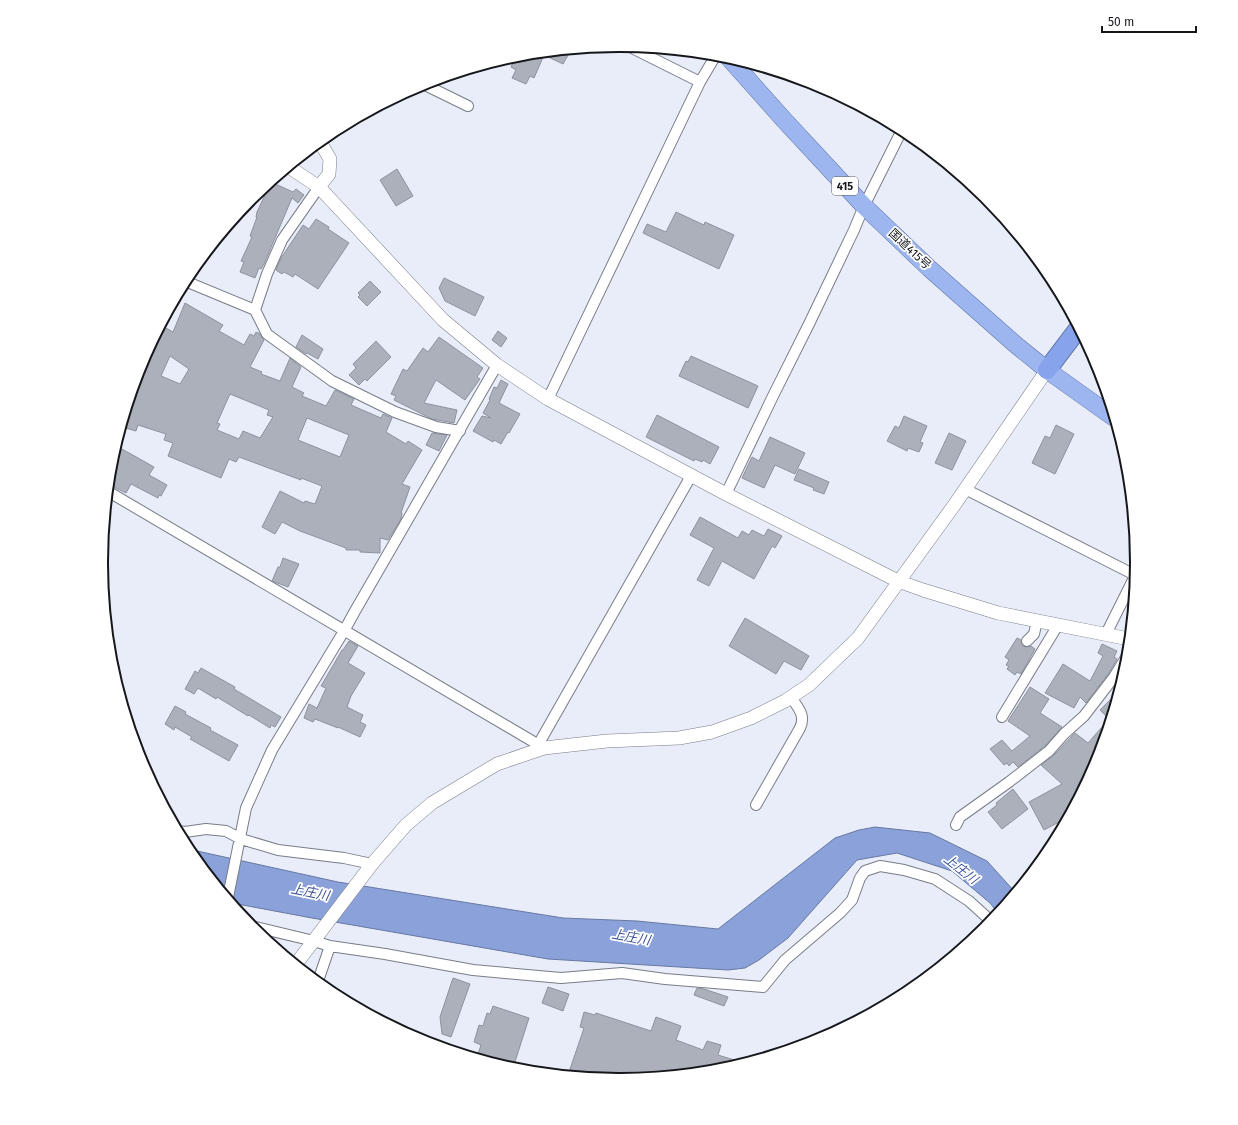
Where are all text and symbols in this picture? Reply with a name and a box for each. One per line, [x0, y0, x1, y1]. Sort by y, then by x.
scale bar [1102, 8, 1196, 34]
text: 50 m [1108, 15, 1134, 29]
road number: 415 [832, 177, 858, 195]
street label: 国道415号 [886, 226, 934, 272]
water label: 上庄川 [941, 851, 983, 888]
water label: 上庄川 [289, 881, 333, 903]
water label: 上庄川 [610, 926, 653, 948]

